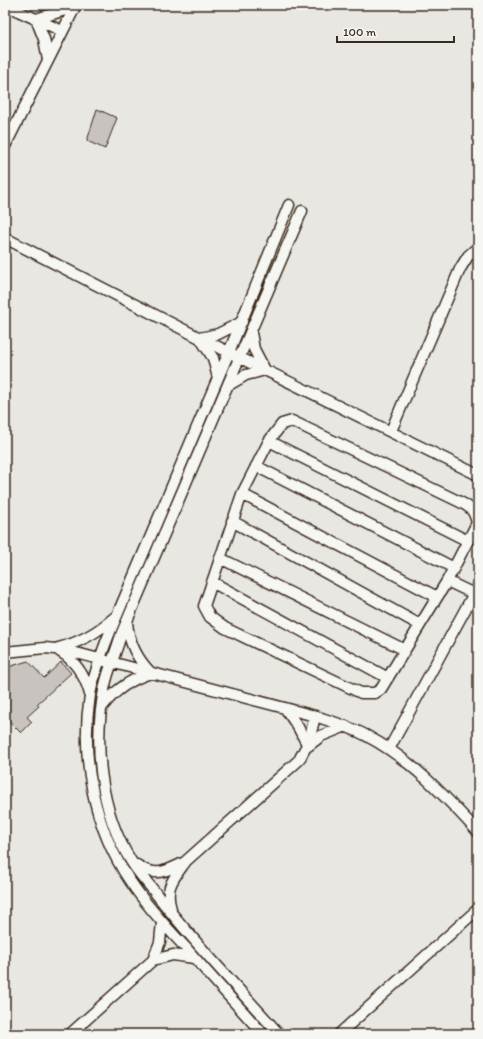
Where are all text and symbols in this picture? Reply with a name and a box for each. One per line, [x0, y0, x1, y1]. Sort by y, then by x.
scale bar [337, 18, 454, 44]
text: 100 m [343, 25, 376, 39]

